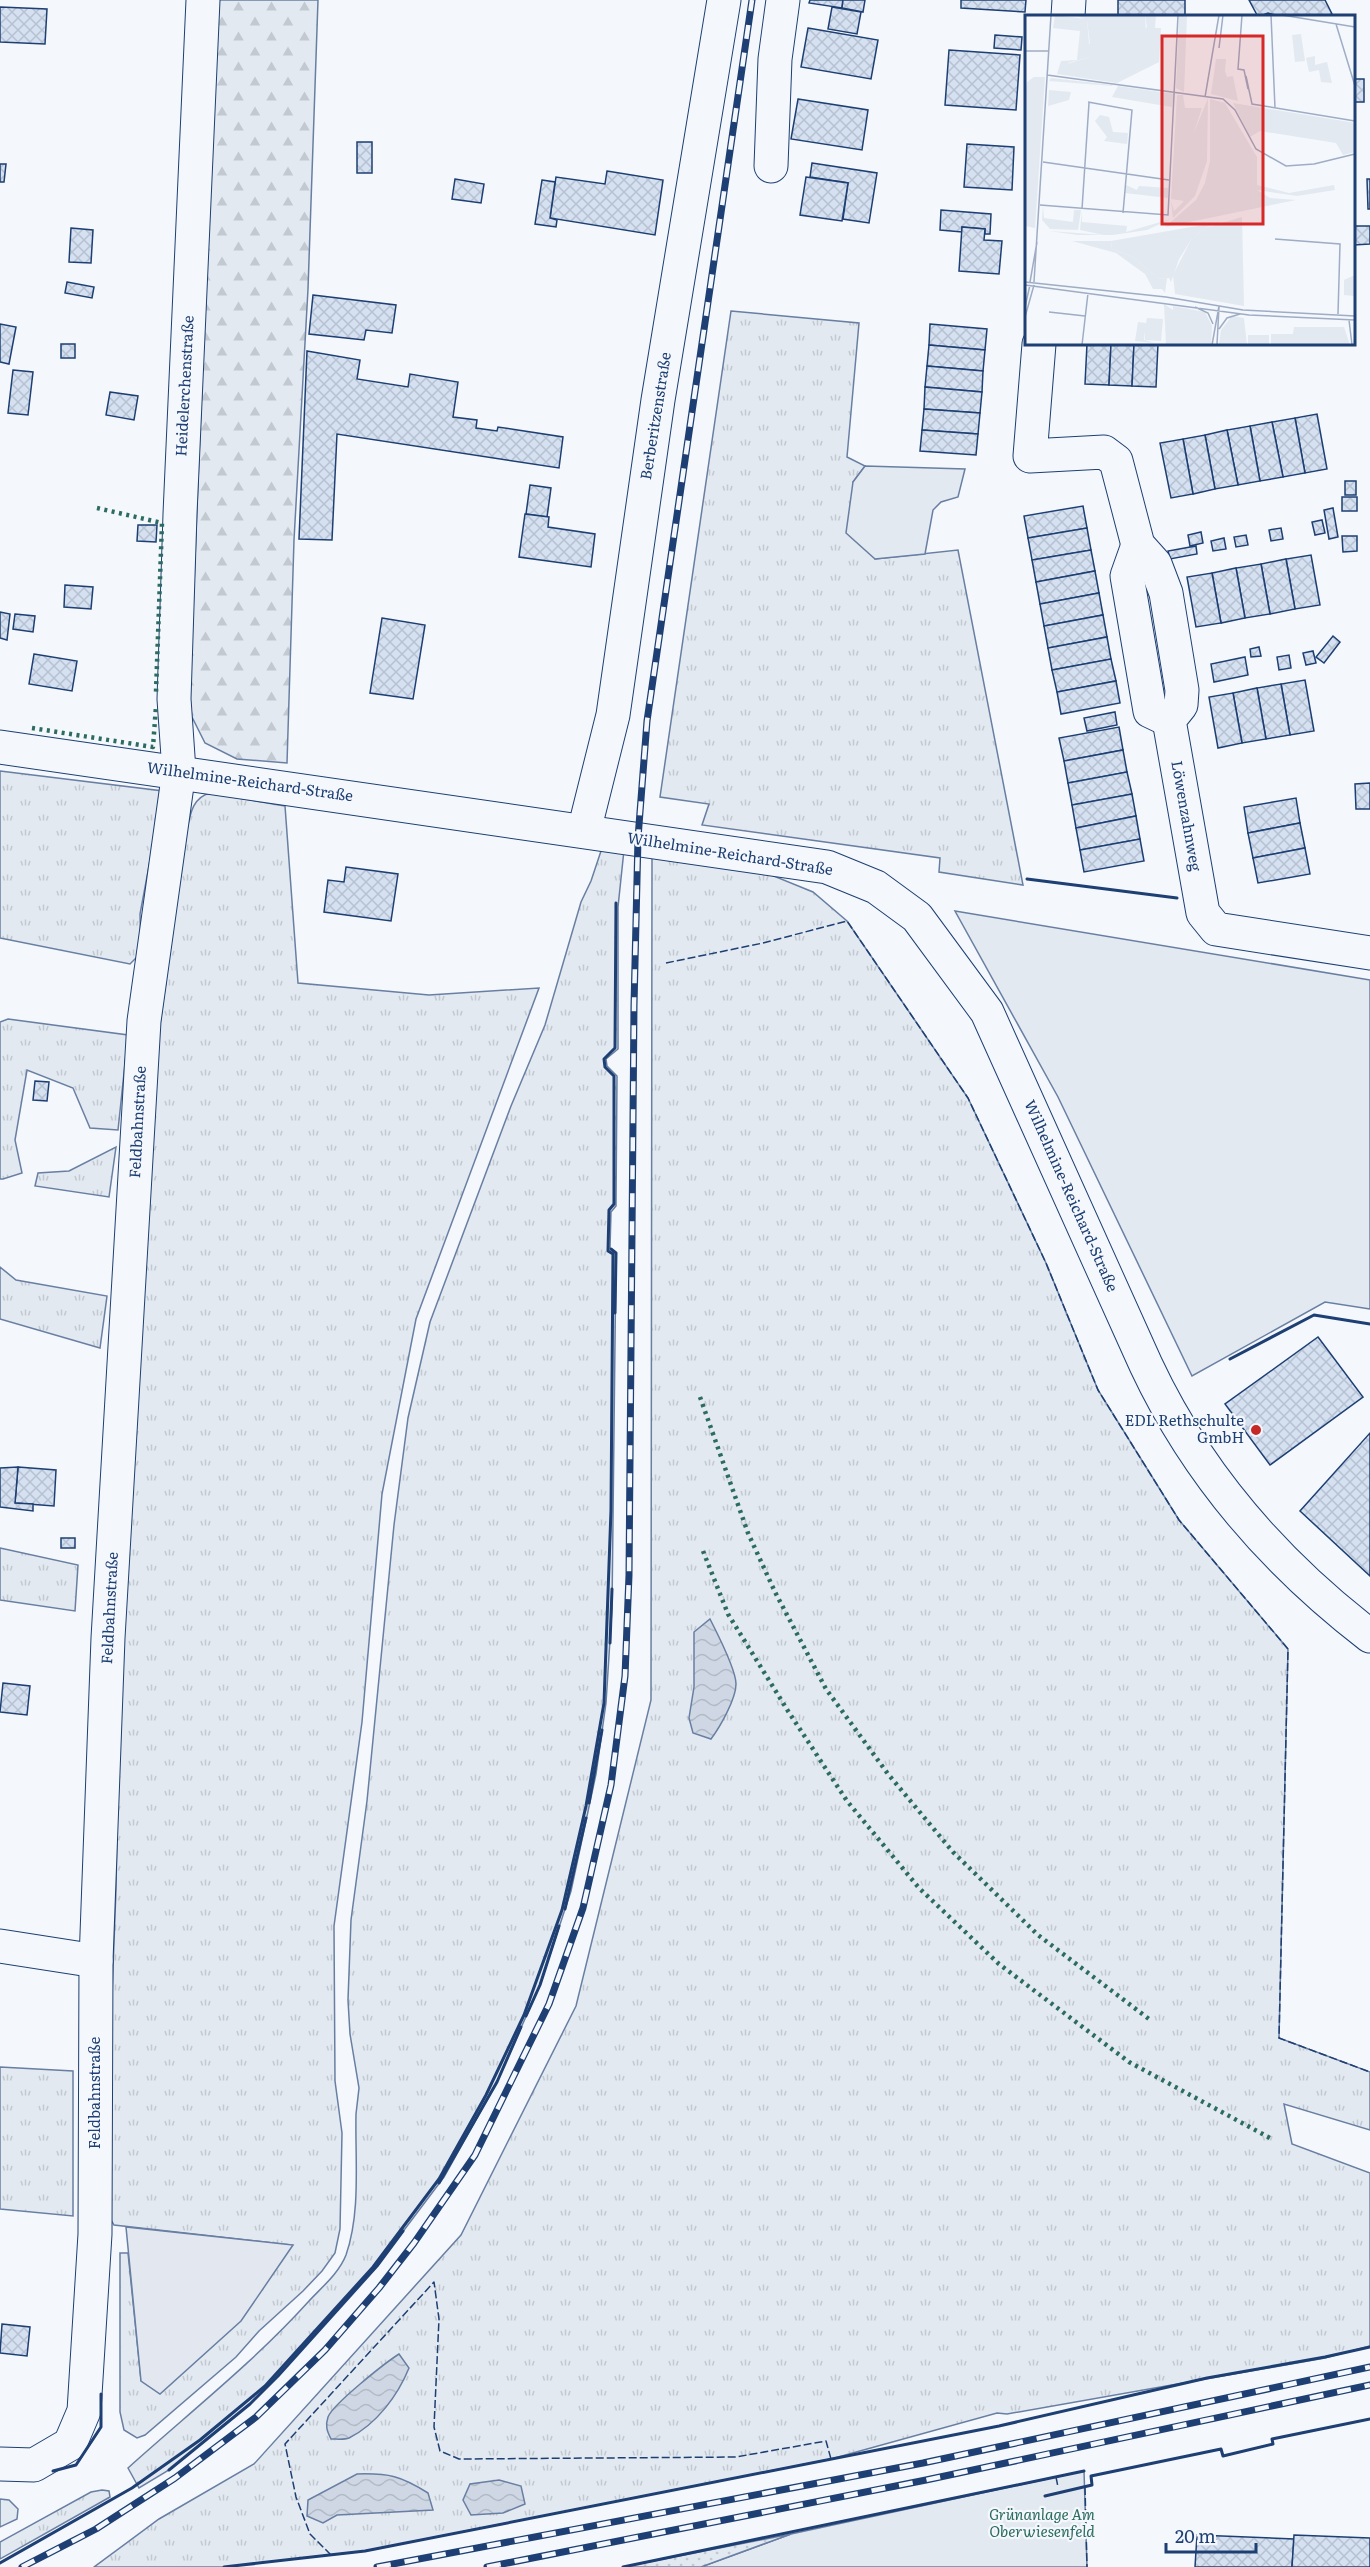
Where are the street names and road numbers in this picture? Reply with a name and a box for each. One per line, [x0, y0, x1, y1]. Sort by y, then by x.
street label: Heidelerchenstraße [168, 315, 199, 457]
street label: Berberitzenstraße [633, 350, 676, 481]
street label: Wilhelmine-Reichard-Straße [146, 755, 355, 806]
street label: Löwenzahnweg [1166, 759, 1209, 873]
street label: Wilhelmine-Reichard-Straße [626, 825, 835, 880]
street label: Feldbahnstraße [122, 1065, 151, 1179]
street label: Wilhelmine-Reichard-Straße [1020, 1096, 1125, 1295]
street label: Feldbahnstraße [94, 1551, 123, 1665]
street label: Feldbahnstraße [82, 2037, 105, 2149]

